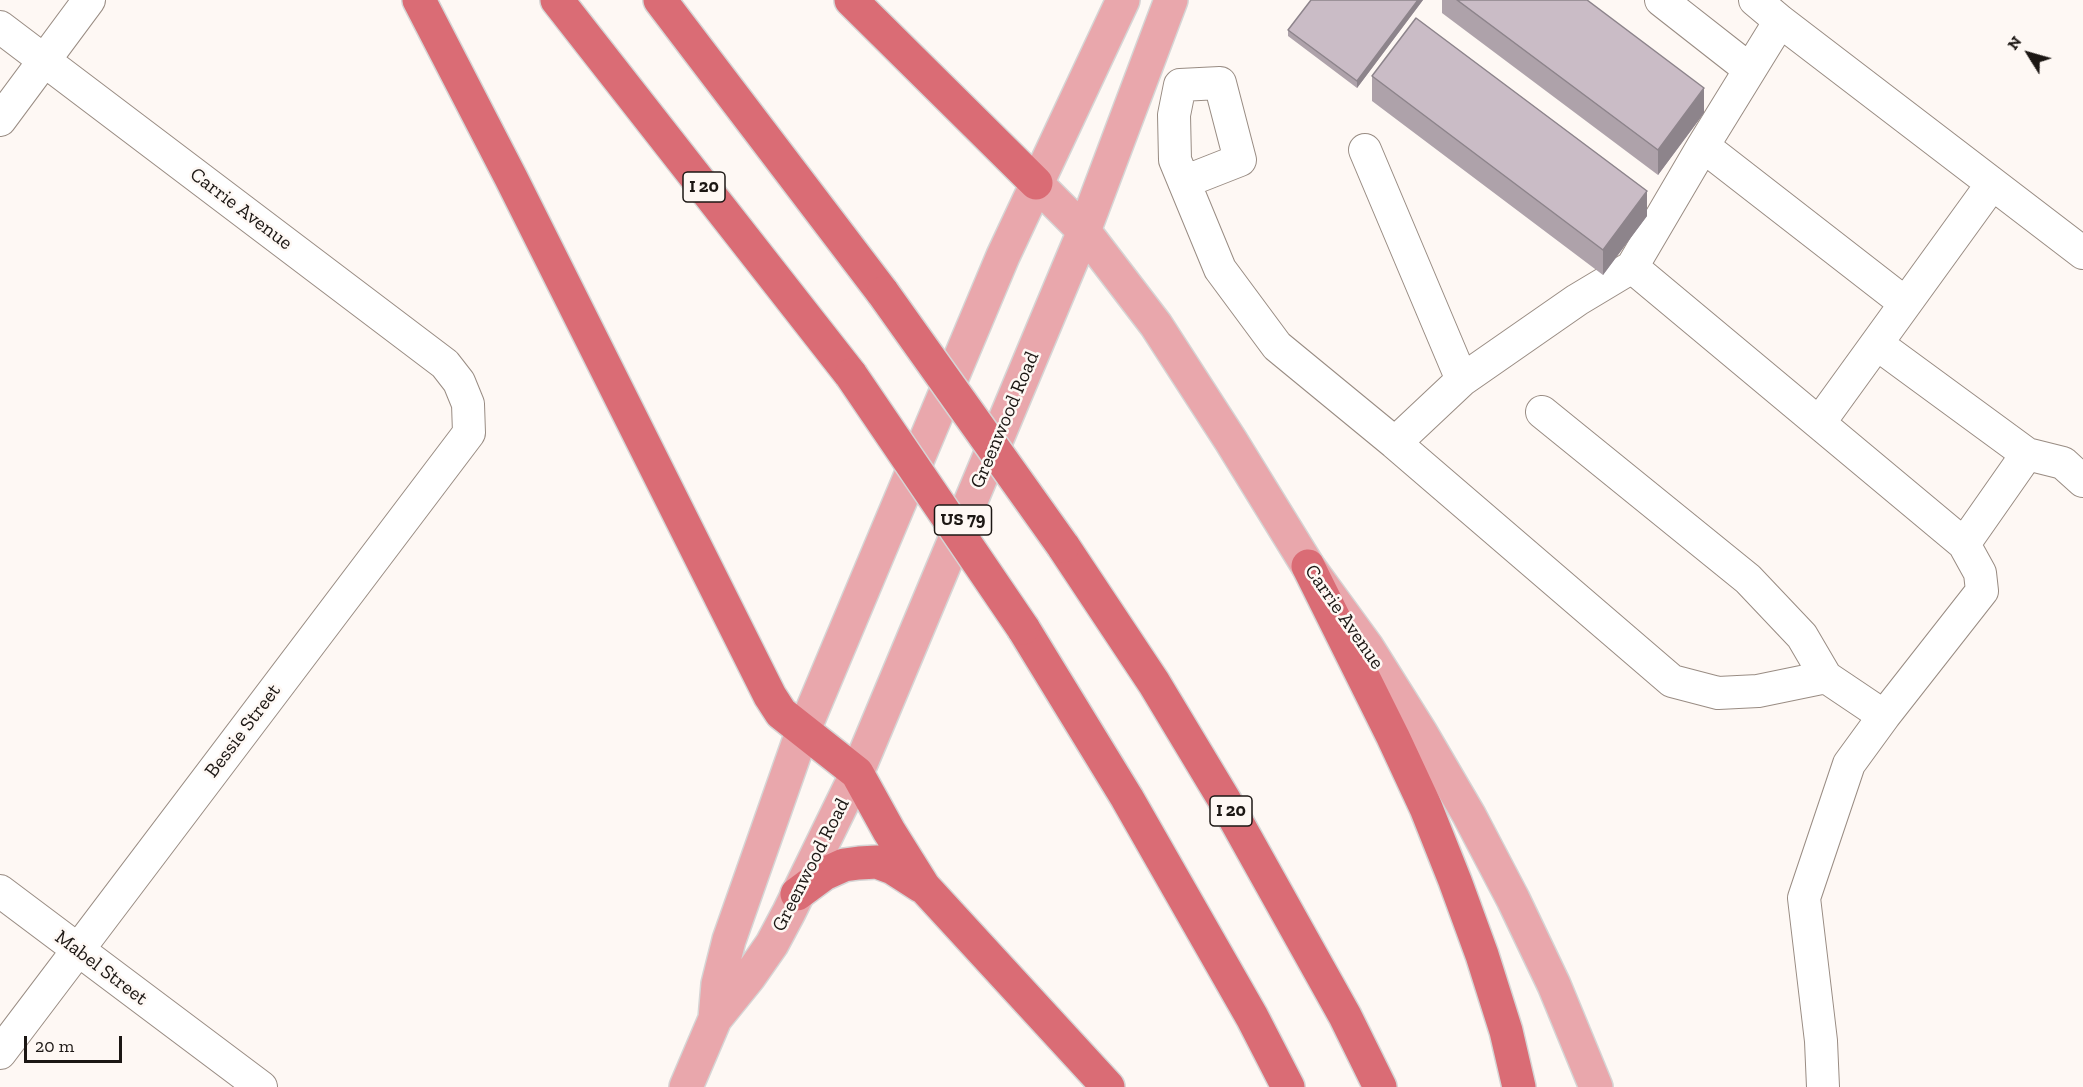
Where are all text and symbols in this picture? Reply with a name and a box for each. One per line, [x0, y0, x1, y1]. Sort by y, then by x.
north arrow [1999, 24, 2059, 84]
text: N [2003, 32, 2025, 53]
street label: Carrie Avenue [185, 163, 297, 255]
road number: I 20 [683, 172, 725, 202]
street label: Greenwood Road [965, 348, 1045, 492]
road number: US 79 [934, 505, 992, 535]
street label: Carrie Avenue [1299, 560, 1389, 674]
street label: Bessie Street [200, 679, 286, 783]
street label: Greenwood Road [767, 794, 855, 936]
road number: I 20 [1210, 796, 1252, 826]
street label: Mabel Street [50, 925, 152, 1011]
scale bar [27, 1024, 124, 1062]
text: 20 m [35, 1035, 74, 1057]

